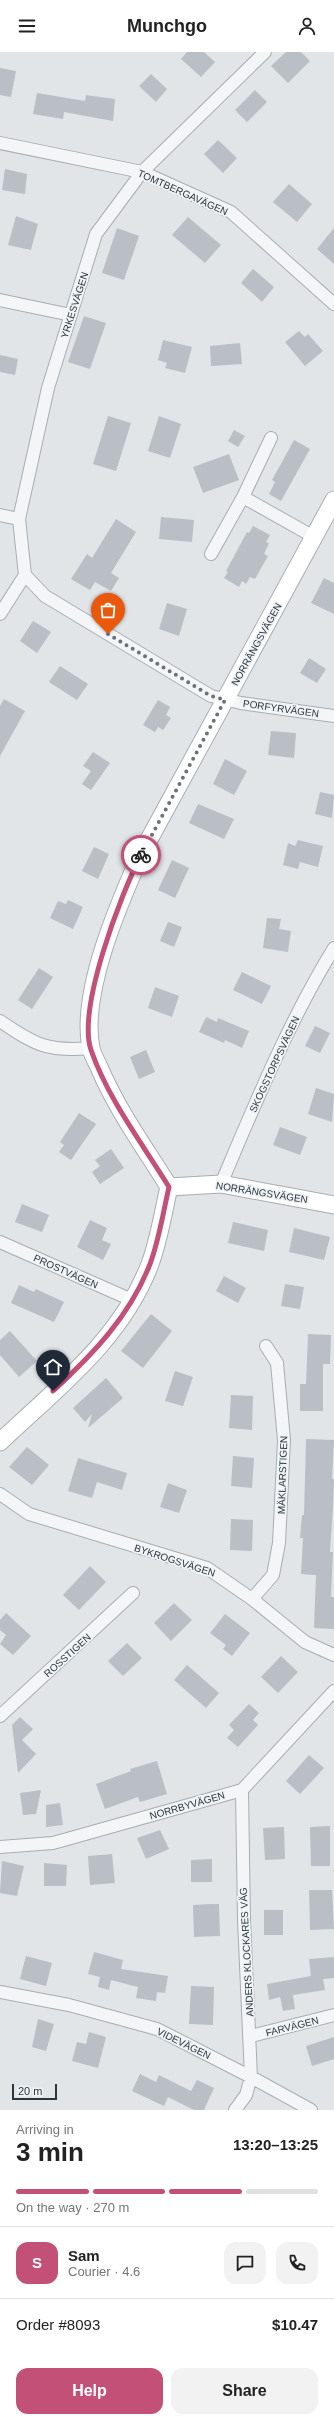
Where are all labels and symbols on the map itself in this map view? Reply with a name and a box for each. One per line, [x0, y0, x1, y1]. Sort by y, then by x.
street label: TOMTBERGAVÄGEN [136, 168, 230, 217]
street label: YRKESVÄGEN [59, 271, 90, 340]
pin [91, 593, 125, 634]
street label: NORRÄNGSVÄGEN [229, 601, 284, 687]
street label: PORFYRVÄGEN [242, 698, 320, 719]
courier [121, 835, 161, 875]
street label: SKOGSTORPSVÄGEN [247, 1014, 302, 1114]
street label: NORRÄNGSVÄGEN [215, 1180, 309, 1205]
street label: PROSTVÄGEN [32, 1252, 100, 1291]
pin [36, 1350, 70, 1391]
street label: MÄKLARSTIGEN [276, 1436, 289, 1514]
street label: BYKROGSVÄGEN [133, 1542, 217, 1579]
street label: ROSSTIGEN [42, 1632, 93, 1679]
street label: NORRBYVÄGEN [148, 1789, 226, 1821]
street label: ANDERS KLOCKARES VÄG [238, 1887, 255, 2017]
street label: FARVÄGEN [264, 2015, 320, 2038]
street label: VIDEVÄGEN [155, 2026, 212, 2061]
scale bar [12, 2082, 57, 2101]

